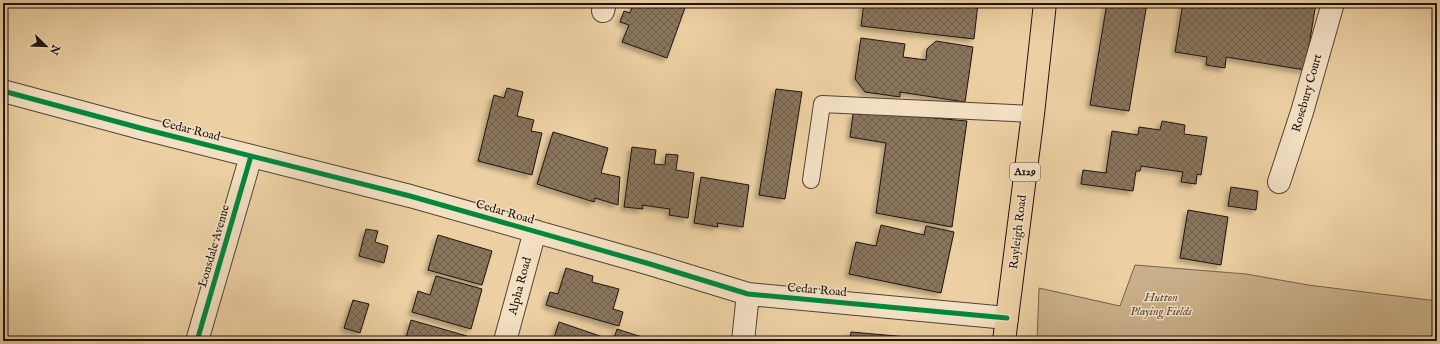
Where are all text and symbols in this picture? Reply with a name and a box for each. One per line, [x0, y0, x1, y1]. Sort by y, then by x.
north arrow [26, 26, 66, 66]
text: N [46, 41, 63, 57]
street label: Rosebury Court [1289, 52, 1325, 134]
street label: Cedar Road [160, 115, 222, 145]
road number: A129 [1010, 163, 1040, 181]
street label: Rayleigh Road [1006, 194, 1030, 270]
street label: Cedar Road [474, 197, 536, 228]
street label: Lonsdale Avenue [195, 202, 233, 289]
street label: Alpha Road [505, 255, 536, 318]
street label: Cedar Road [787, 280, 848, 300]
park label: Hutton Playing Fields [1130, 290, 1192, 320]

